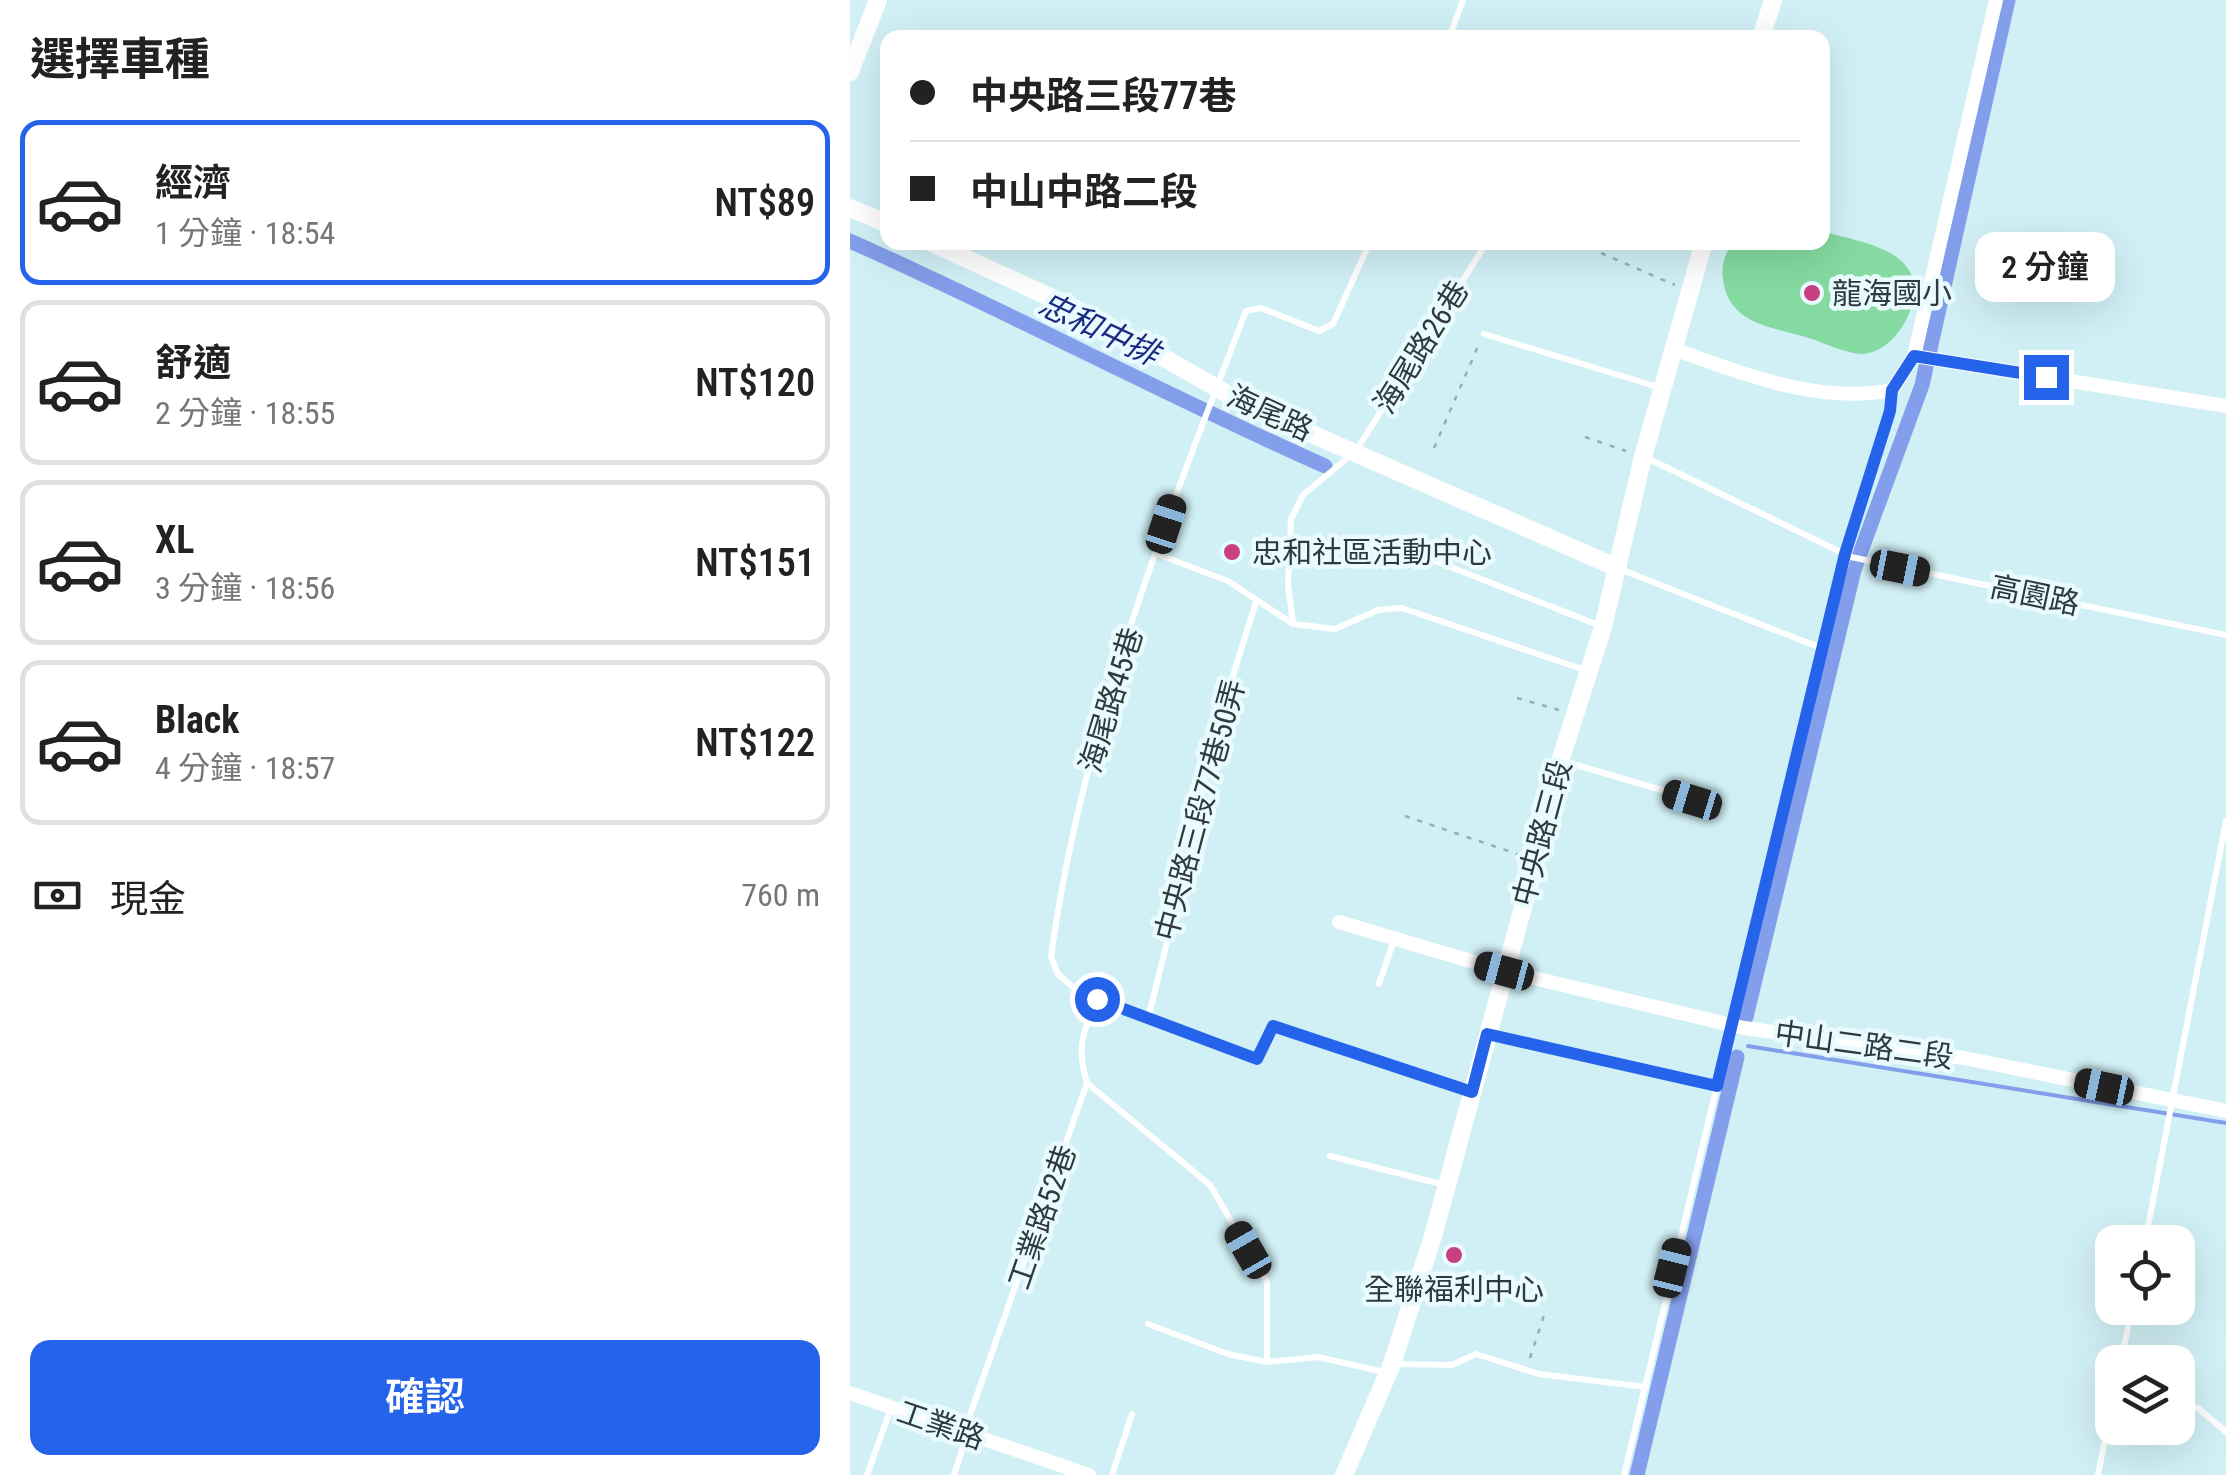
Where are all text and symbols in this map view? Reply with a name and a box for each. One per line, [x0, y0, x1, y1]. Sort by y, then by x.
text: 選擇車種 [30, 33, 210, 86]
text: 中央路三段77巷 [970, 74, 1236, 118]
icon: car [35, 158, 125, 248]
text: 經濟 [155, 161, 231, 205]
text: 中山中路二段 [970, 170, 1198, 214]
text: NT$89 [714, 181, 815, 225]
text: 1 分鐘 · 18:54 [155, 214, 335, 252]
callout: 2 分鐘 [1976, 232, 2116, 302]
text: 2 分鐘 [2001, 248, 2089, 286]
street label: 海尾路26巷 [1367, 274, 1475, 420]
place label: 龍海國小 [1832, 276, 1952, 311]
marker: 龍海國小 [1801, 282, 1823, 304]
water label: 忠和中排 [1033, 285, 1169, 375]
icon: car [35, 338, 125, 428]
text: 舒適 [155, 341, 231, 385]
route end [2024, 355, 2069, 400]
text: NT$120 [695, 361, 815, 405]
street label: 海尾路 [1222, 378, 1318, 448]
text: 2 分鐘 · 18:55 [155, 394, 335, 432]
car [1142, 491, 1190, 557]
icon: car [35, 518, 125, 608]
text: XL [155, 518, 194, 562]
place label: 忠和社區活動中心 [1252, 535, 1492, 570]
text: NT$151 [695, 541, 815, 585]
marker: 忠和社區活動中心 [1221, 541, 1243, 563]
car [1868, 548, 1932, 588]
text: 3 分鐘 · 18:56 [155, 569, 335, 607]
street label: 高園路 [1987, 569, 2083, 621]
street label: 海尾路45巷 [1072, 623, 1150, 777]
street label: 中央路三段77巷50弄 [1148, 675, 1252, 945]
icon: car [35, 698, 125, 788]
text: Black [155, 698, 239, 742]
text: NT$122 [695, 721, 815, 765]
text: 4 分鐘 · 18:57 [155, 749, 335, 787]
street label: 中央路三段 [1506, 756, 1578, 910]
car [1659, 777, 1725, 823]
icon: cash [30, 868, 85, 923]
text: 760 m [741, 876, 820, 914]
text: 現金 [110, 877, 186, 921]
car [1471, 949, 1537, 993]
route start [1075, 977, 1120, 1022]
street label: 中山二路二段 [1772, 1015, 1956, 1075]
car [2072, 1066, 2136, 1108]
street label: 工業路52巷 [1001, 1141, 1083, 1293]
car [1220, 1217, 1276, 1283]
map controls [2095, 1225, 2195, 1445]
button: locate [2095, 1225, 2195, 1325]
car [1650, 1235, 1694, 1301]
marker: 全聯福利中心 [1443, 1244, 1465, 1266]
place label: 全聯福利中心 [1364, 1272, 1544, 1307]
button: 確認 [30, 1340, 820, 1455]
button: layers [2095, 1345, 2195, 1445]
street label: 工業路 [893, 1394, 989, 1456]

